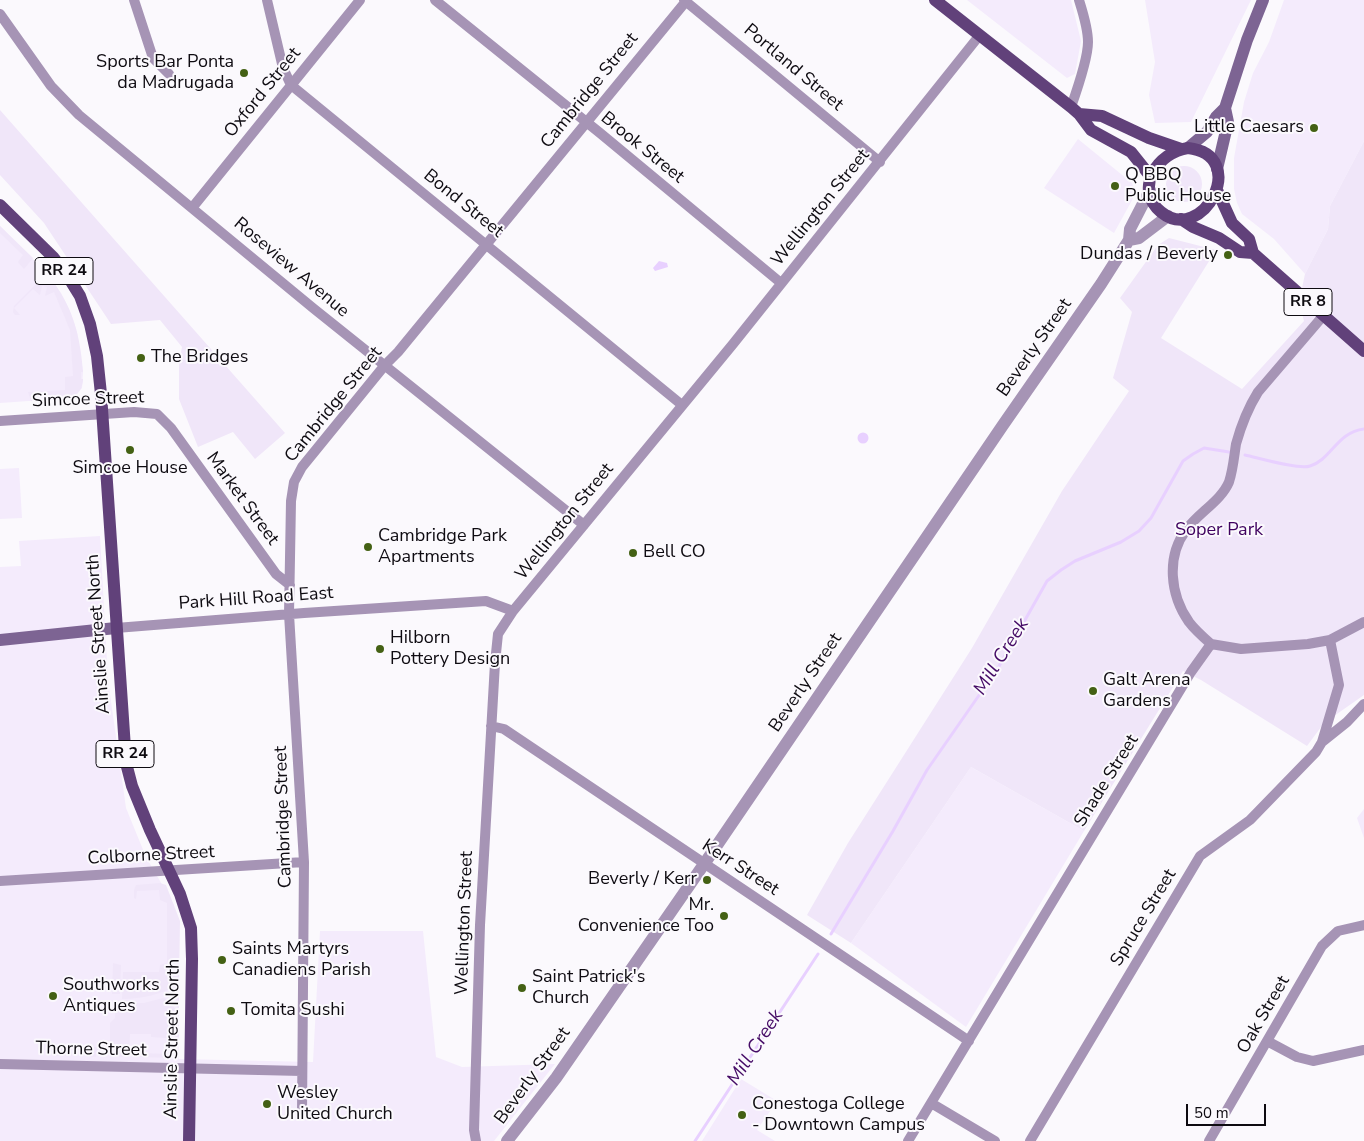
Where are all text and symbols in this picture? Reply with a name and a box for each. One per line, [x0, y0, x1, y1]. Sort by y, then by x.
street label: Portland Street [739, 20, 847, 116]
street label: Cambridge Street [537, 29, 643, 153]
street label: Oxford Street [220, 44, 306, 142]
place label: Sports Bar Ponta da Madrugada [96, 52, 234, 94]
marker: Sports Bar Ponta da Madrugada [238, 67, 250, 79]
street label: Brook Street [596, 108, 688, 188]
place label: Little Caesars [1194, 117, 1304, 139]
marker: Little Caesars [1308, 122, 1320, 134]
street label: Wellington Street [767, 145, 875, 271]
street label: Bond Street [419, 165, 507, 243]
place label: Q BBQ Public House [1125, 165, 1231, 208]
marker: Q BBQ Public House [1109, 180, 1121, 192]
street label: Roseview Avenue [229, 213, 353, 323]
place label: Dundas / Beverly [1080, 244, 1218, 266]
marker: Dundas / Beverly [1222, 249, 1234, 261]
road number: RR 24 [35, 258, 93, 284]
road number: RR 8 [1284, 288, 1332, 316]
street label: Beverly Street [993, 295, 1077, 401]
street label: Cambridge Street [281, 343, 387, 467]
place label: The Bridges [151, 347, 248, 369]
marker: The Bridges [135, 352, 147, 364]
street label: Simcoe Street [32, 387, 144, 413]
marker: Simcoe House [124, 444, 136, 456]
street label: Market Street [201, 448, 283, 550]
place label: Simcoe House [72, 458, 188, 480]
street label: Wellington Street [511, 459, 619, 585]
park label: Soper Park [1175, 520, 1263, 542]
place label: Cambridge Park Apartments [378, 526, 507, 568]
marker: Cambridge Park Apartments [362, 541, 374, 553]
place label: Bell CO [643, 542, 706, 564]
marker: Bell CO [627, 547, 639, 559]
street label: Ainslie Street North [83, 553, 115, 715]
street label: Park Hill Road East [178, 583, 334, 615]
water label: Mill Creek [970, 615, 1034, 699]
place label: Hilborn Pottery Design [390, 628, 510, 670]
street label: Beverly Street [765, 629, 847, 737]
marker: Hilborn Pottery Design [374, 643, 386, 655]
place label: Galt Arena Gardens [1103, 670, 1190, 712]
marker: Galt Arena Gardens [1087, 685, 1099, 697]
street label: Shade Street [1070, 731, 1144, 831]
road number: RR 24 [96, 741, 154, 768]
street label: Cambridge Street [271, 746, 297, 888]
street label: Kerr Street [698, 835, 782, 901]
street label: Colborne Street [87, 842, 215, 870]
street label: Wellington Street [452, 851, 478, 995]
street label: Spruce Street [1107, 865, 1181, 971]
place label: Beverly / Kerr [588, 869, 697, 891]
marker: Beverly / Kerr [701, 874, 713, 886]
place label: Mr. Convenience Too [578, 895, 714, 938]
marker: Mr. Convenience Too [718, 910, 730, 922]
place label: Saints Martyrs Canadiens Parish [232, 939, 371, 982]
marker: Saints Martyrs Canadiens Parish [216, 954, 228, 966]
street label: Ainslie Street North [161, 959, 185, 1119]
place label: Saint Patrick's Church [532, 967, 645, 1010]
street label: Oak Street [1233, 972, 1295, 1058]
place label: Southworks Antiques [63, 975, 160, 1018]
marker: Saint Patrick's Church [516, 982, 528, 994]
marker: Southworks Antiques [47, 990, 59, 1002]
place label: Tomita Sushi [241, 1000, 345, 1022]
marker: Tomita Sushi [225, 1005, 237, 1017]
water label: Mill Creek [723, 1006, 789, 1090]
street label: Beverly Street [490, 1023, 576, 1129]
street label: Thorne Street [35, 1038, 147, 1062]
place label: Wesley United Church [277, 1083, 393, 1126]
place label: Conestoga College - Downtown Campus [752, 1094, 925, 1136]
scale bar [1189, 1094, 1269, 1126]
marker: Wesley United Church [261, 1098, 273, 1110]
text: 50 m [1194, 1103, 1229, 1123]
marker: Conestoga College - Downtown Campus [736, 1109, 748, 1121]

